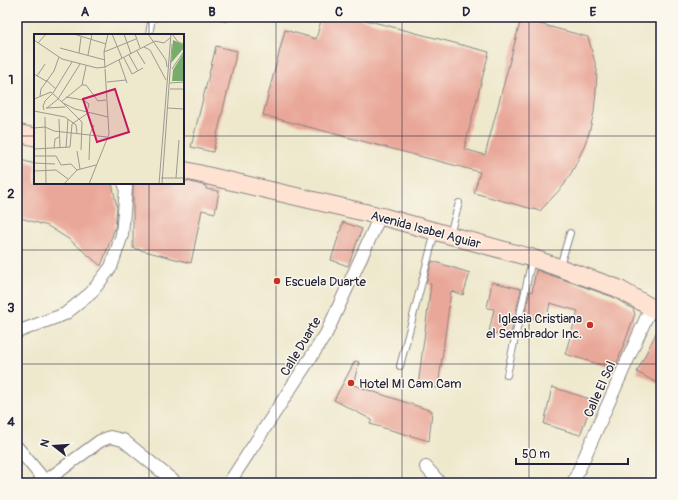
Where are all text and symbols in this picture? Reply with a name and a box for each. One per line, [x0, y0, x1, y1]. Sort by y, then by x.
text: A [81, 4, 90, 20]
text: B [208, 4, 216, 20]
text: C [335, 4, 343, 20]
text: D [462, 4, 470, 20]
text: E [590, 4, 597, 20]
inset map [34, 34, 184, 184]
text: 1 [8, 72, 14, 88]
text: 2 [7, 186, 15, 202]
street label: Avenida Isabel Aguiar [369, 208, 483, 252]
place label: Escuela Duarte [285, 274, 366, 290]
marker: Escuela Duarte [272, 276, 282, 286]
text: 3 [7, 300, 15, 316]
place label: Iglesia Cristiana el Sembrador Inc. [486, 311, 582, 342]
street label: Calle Duarte [277, 313, 325, 379]
marker: Iglesia Cristiana el Sembrador Inc. [585, 320, 595, 330]
street label: Calle El Sol [580, 359, 619, 420]
place label: Hotel MI Cam Cam [359, 376, 462, 392]
marker: Hotel MI Cam Cam [346, 378, 356, 388]
text: 4 [7, 414, 15, 430]
north arrow [34, 426, 74, 466]
text: N [38, 437, 52, 449]
scale bar [516, 440, 628, 466]
text: 50 m [522, 447, 550, 462]

